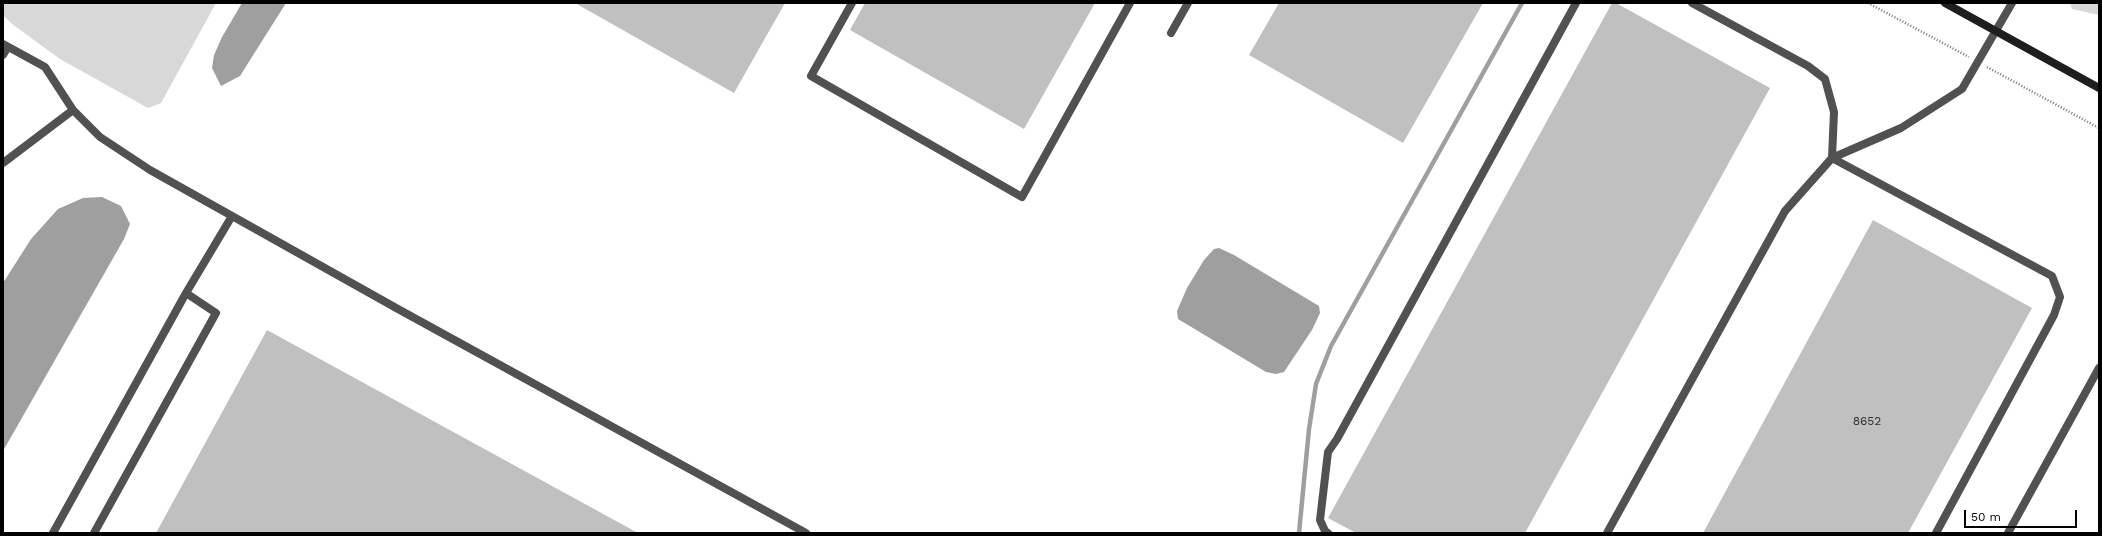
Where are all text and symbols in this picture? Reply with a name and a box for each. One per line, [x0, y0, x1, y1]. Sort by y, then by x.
house number: 8652 [1853, 414, 1881, 428]
scale bar [1966, 502, 2079, 528]
text: 50 m [1971, 510, 2001, 524]

